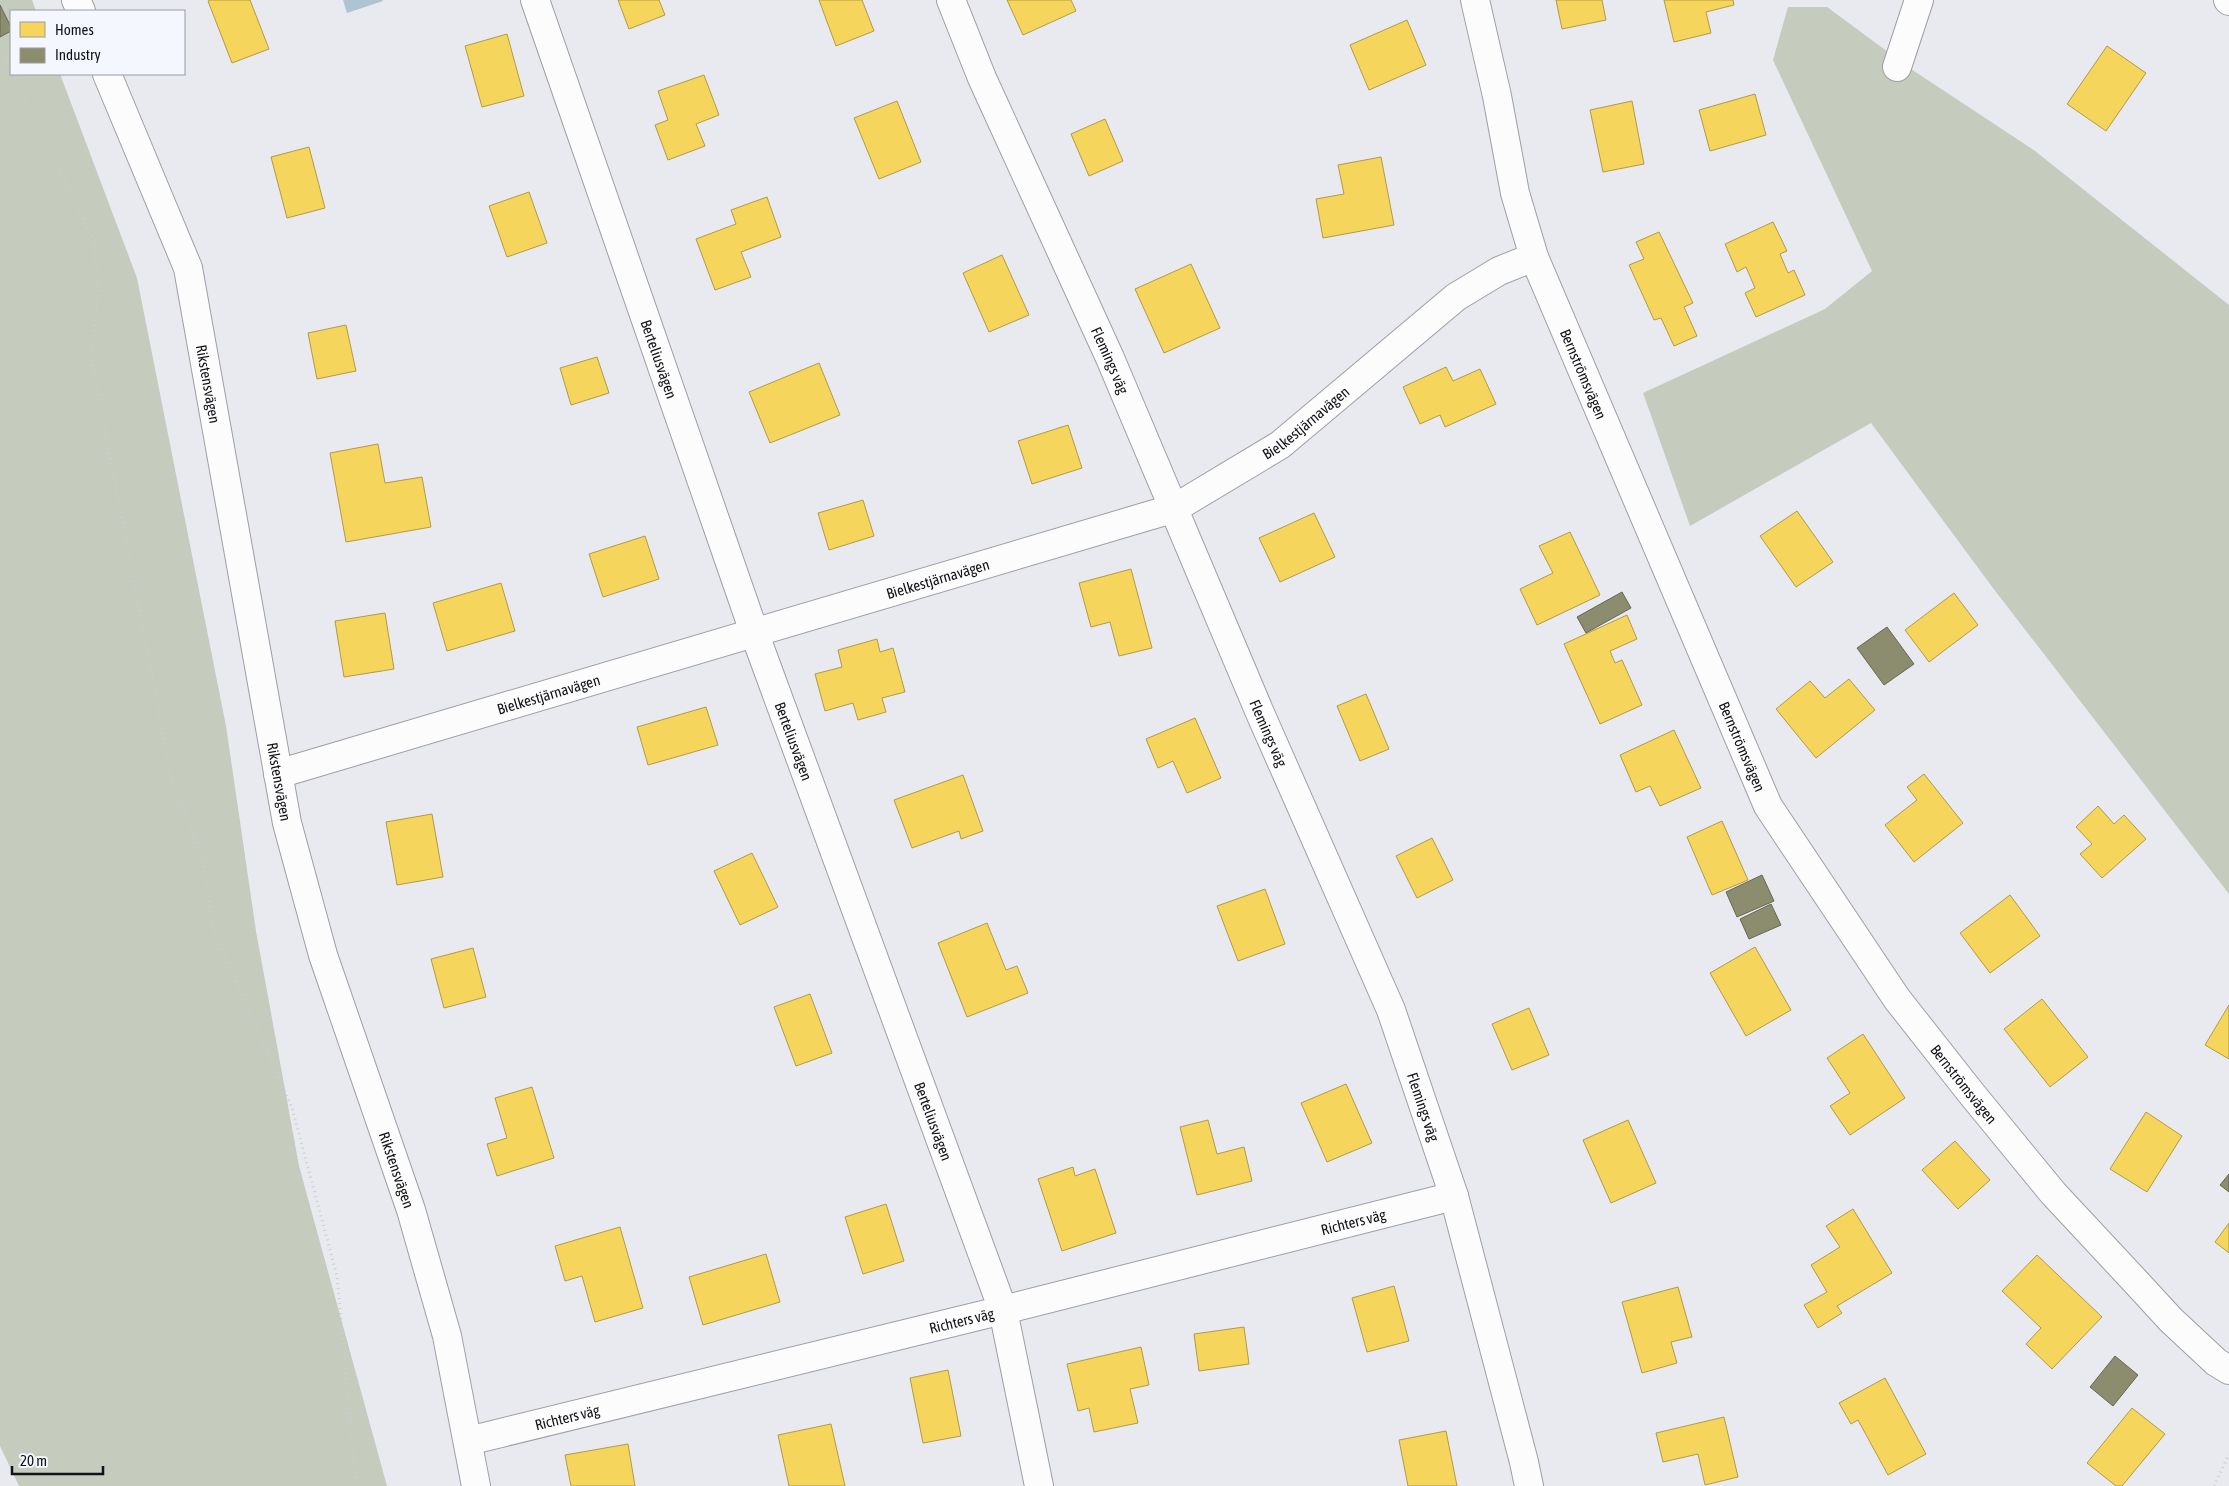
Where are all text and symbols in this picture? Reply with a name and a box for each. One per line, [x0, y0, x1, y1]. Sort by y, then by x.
legend [10, 10, 185, 75]
text: Homes [55, 21, 94, 38]
text: Industry [55, 46, 101, 63]
street label: Berteliusvägen [638, 317, 681, 401]
street label: Flemings väg [1088, 324, 1133, 397]
street label: Bernströmsvägen [1557, 326, 1611, 421]
street label: Rikstensvägen [193, 343, 224, 425]
street label: Bielkestjärnavägen [1259, 382, 1352, 462]
street label: Bielkestjärnavägen [884, 555, 991, 602]
street label: Bielkestjärnavägen [495, 671, 602, 717]
street label: Flemings väg [1247, 697, 1291, 770]
street label: Berteliusvägen [772, 699, 816, 783]
street label: Bernströmsvägen [1716, 699, 1769, 794]
street label: Rikstensvägen [264, 741, 295, 822]
street label: Bernströmsvägen [1927, 1041, 2001, 1127]
street label: Flemings väg [1404, 1070, 1443, 1144]
street label: Berteliusvägen [911, 1080, 956, 1163]
street label: Rikstensvägen [376, 1129, 418, 1210]
street label: Richters väg [1319, 1205, 1388, 1238]
street label: Richters väg [927, 1304, 996, 1336]
street label: Richters väg [533, 1400, 602, 1433]
scale bar [12, 1444, 104, 1476]
text: 20 m [20, 1452, 47, 1469]

